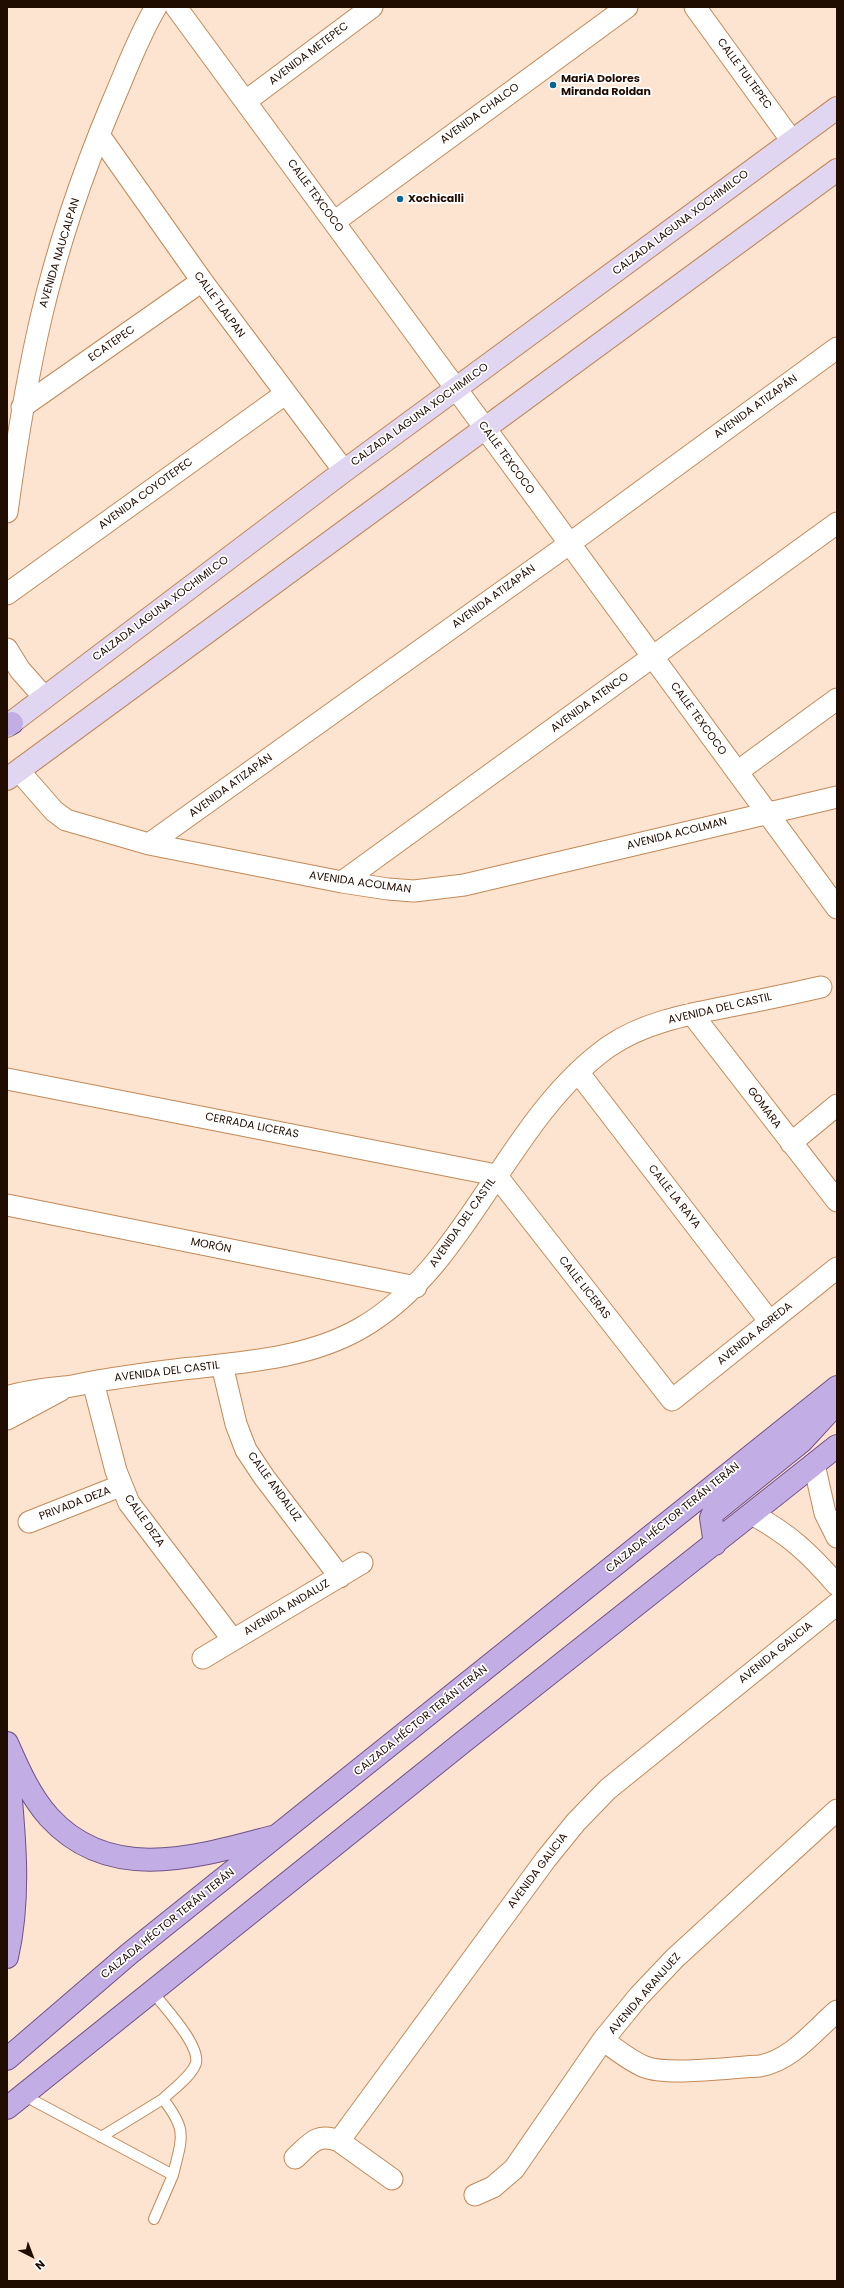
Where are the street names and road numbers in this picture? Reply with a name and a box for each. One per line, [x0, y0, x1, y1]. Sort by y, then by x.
street label: AVENIDA METEPEC [267, 20, 351, 88]
street label: CALLE TULTEPEC [714, 36, 774, 112]
street label: AVENIDA CHALCO [438, 81, 522, 147]
street label: CALLE TEXCOCO [284, 157, 346, 235]
street label: CALZADA LAGUNA XOCHIMILCO [610, 168, 752, 278]
street label: AVENIDA NAUCALPAN [37, 197, 83, 309]
street label: CALLE TLALPAN [191, 269, 247, 341]
street label: ECATEPEC [86, 323, 138, 365]
street label: CALZADA LAGUNA XOCHIMILCO [349, 361, 491, 469]
street label: AVENIDA ATIZAPÁN [712, 372, 800, 442]
street label: CALLE TEXCOCO [475, 419, 537, 497]
street label: AVENIDA COYOTEPEC [96, 455, 196, 533]
street label: CALZADA LAGUNA XOCHIMILCO [90, 554, 232, 664]
street label: AVENIDA ATIZAPÁN [450, 562, 538, 632]
street label: AVENIDA ATENCO [549, 670, 631, 736]
street label: CALLE TEXCOCO [667, 680, 729, 758]
street label: AVENIDA ATIZAPÁN [187, 751, 275, 821]
street label: AVENIDA ACOLMAN [625, 815, 729, 853]
street label: AVENIDA ACOLMAN [308, 869, 412, 897]
street label: AVENIDA DEL CASTIL [667, 991, 773, 1027]
street label: GOMARA [744, 1085, 784, 1131]
street label: CERRADA LICERAS [204, 1110, 300, 1142]
street label: CALLE LA RAYA [645, 1163, 703, 1231]
street label: AVENIDA DEL CASTIL [427, 1176, 499, 1270]
street label: MORÓN [190, 1236, 232, 1256]
street label: CALLE LICERAS [555, 1254, 613, 1322]
street label: AVENIDA AGREDA [715, 1300, 795, 1368]
street label: AVENIDA DEL CASTIL [114, 1359, 220, 1385]
street label: CALLE ANDALUZ [244, 1450, 304, 1524]
street label: CALZADA HÉCTOR TERÁN TERÁN [604, 1460, 742, 1576]
street label: PRIVADA DEZA [37, 1484, 113, 1524]
street label: CALLE DEZA [121, 1492, 167, 1550]
street label: AVENIDA ANDALUZ [242, 1577, 332, 1639]
street label: AVENIDA GALICIA [736, 1619, 816, 1687]
street label: CALZADA HÉCTOR TERÁN TERÁN [352, 1663, 490, 1779]
street label: AVENIDA GALICIA [505, 1831, 571, 1911]
street label: CALZADA HÉCTOR TERÁN TERÁN [99, 1866, 237, 1982]
street label: AVENIDA ARANJUEZ [606, 1951, 684, 2037]

